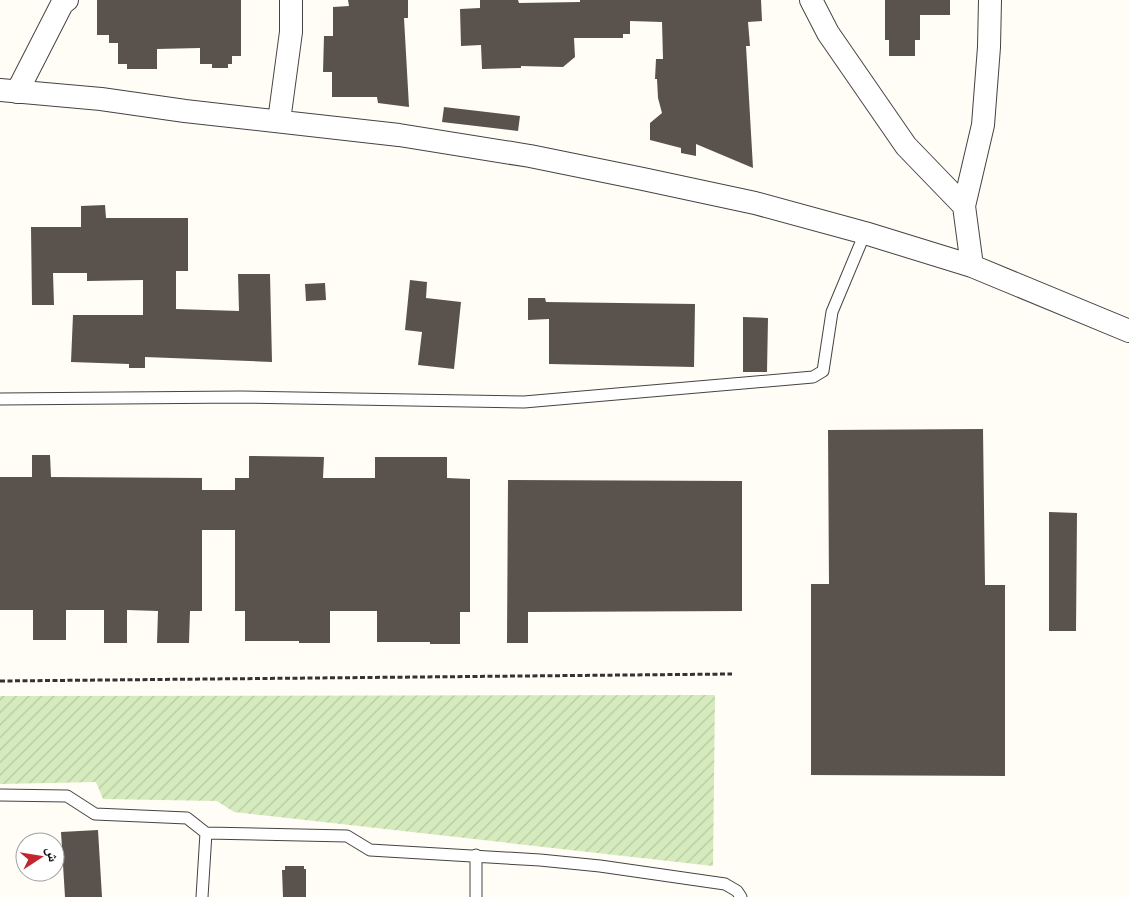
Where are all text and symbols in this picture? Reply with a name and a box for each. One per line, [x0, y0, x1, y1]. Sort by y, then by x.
north arrow [15, 832, 65, 882]
text: ش [40, 845, 64, 864]

